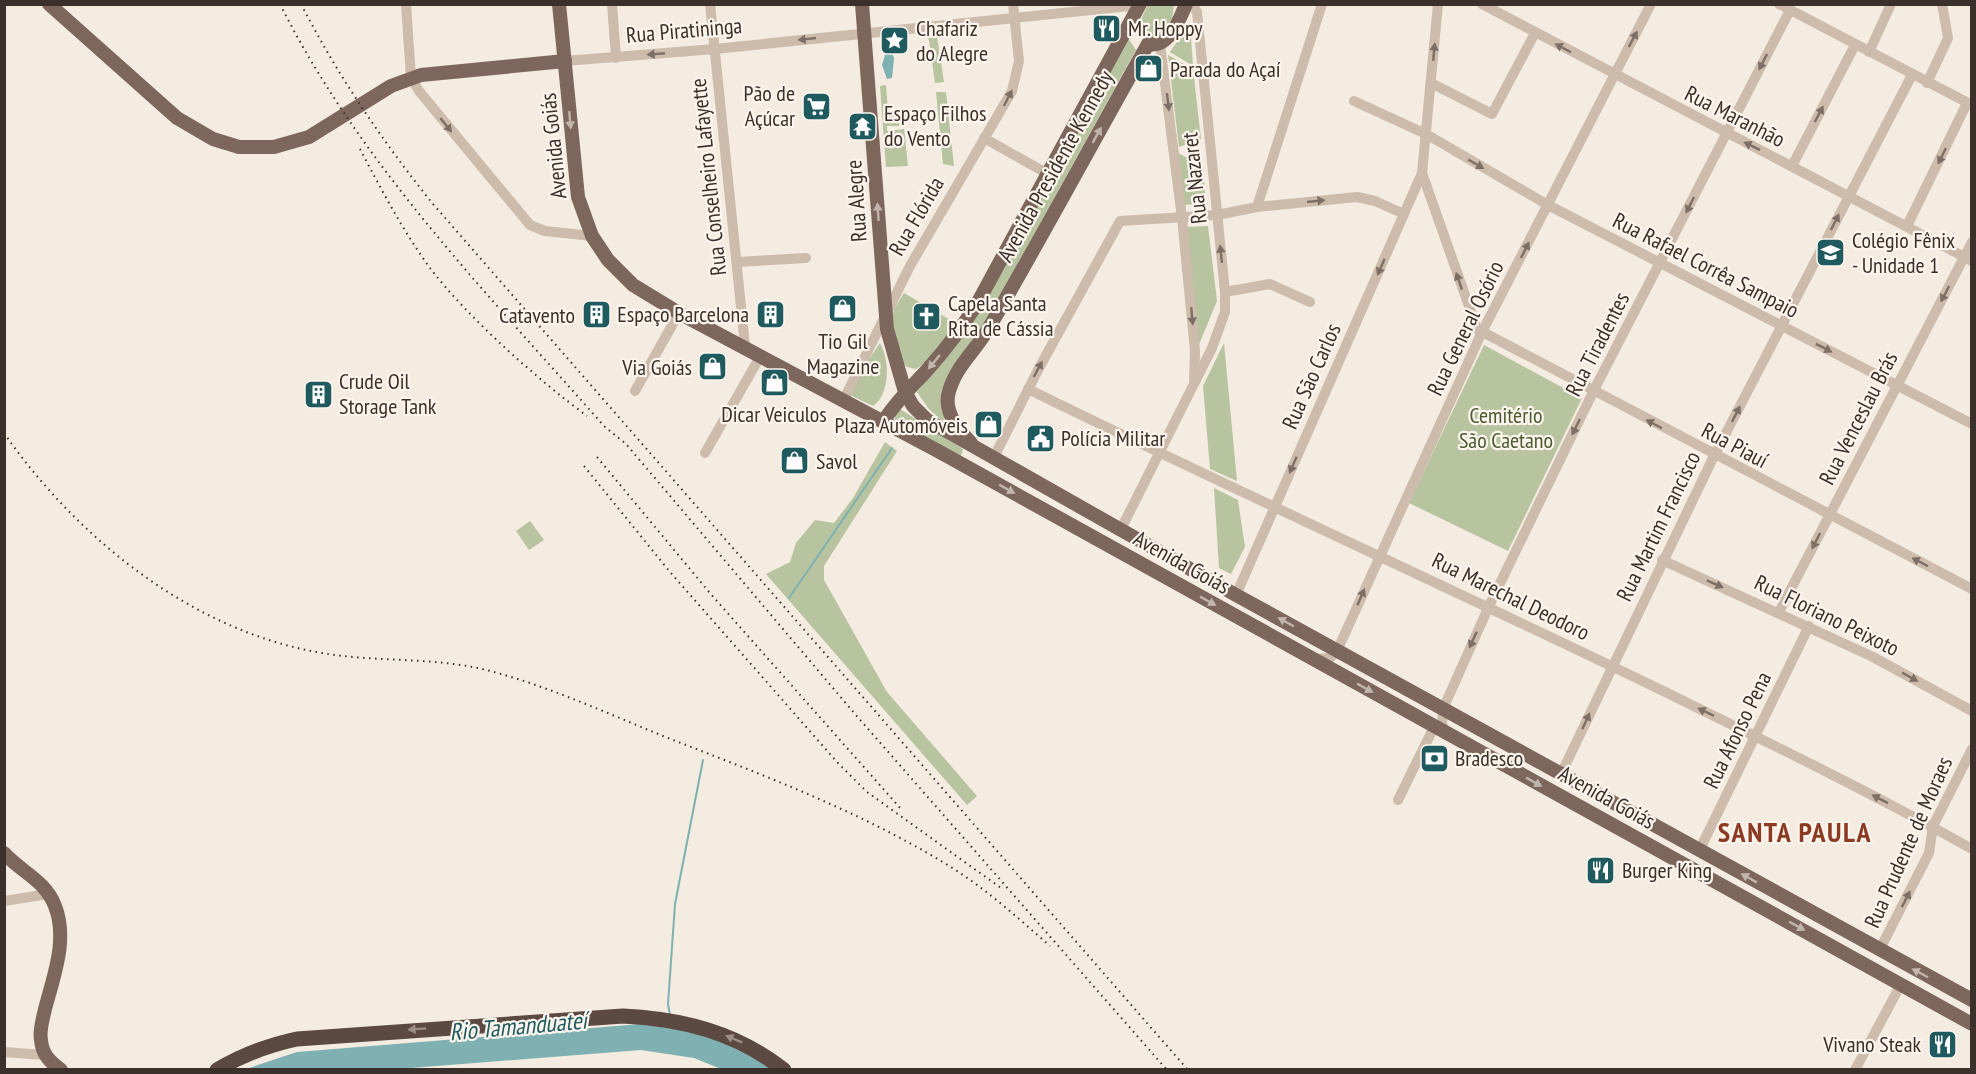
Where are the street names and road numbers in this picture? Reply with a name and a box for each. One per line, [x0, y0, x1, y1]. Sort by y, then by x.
street label: Rua Piratininga [625, 11, 743, 49]
street label: Avenida Presidente Kennedy [991, 65, 1120, 267]
street label: Rua Conselheiro Lafayette [684, 77, 732, 277]
street label: Rua Maranhão [1680, 79, 1790, 153]
street label: Avenida Goiás [534, 92, 572, 200]
street label: Rua Nazaret [1175, 131, 1213, 225]
street label: Rua Alegre [839, 159, 873, 243]
street label: Rua Flórida [882, 172, 950, 260]
street label: Rua Rafael Corrêa Sampaio [1608, 206, 1804, 324]
street label: Rua General Osório [1420, 256, 1510, 400]
street label: Rua Tiradentes [1559, 287, 1635, 401]
street label: Rua São Carlos [1275, 319, 1347, 433]
street label: Rua Venceslau Brás [1812, 347, 1904, 489]
street label: Rua Piauí [1697, 416, 1773, 474]
street label: Rua Martim Francisco [1610, 446, 1706, 606]
street label: Avenida Goiás [1129, 524, 1235, 600]
street label: Rua Marechal Deodoro [1428, 546, 1594, 646]
street label: Rua Floriano Peixoto [1750, 568, 1904, 662]
street label: Rua Afonso Pena [1697, 667, 1777, 793]
street label: Rua Prudente de Moraes [1858, 752, 1958, 932]
street label: Avenida Goiás [1554, 759, 1660, 835]

